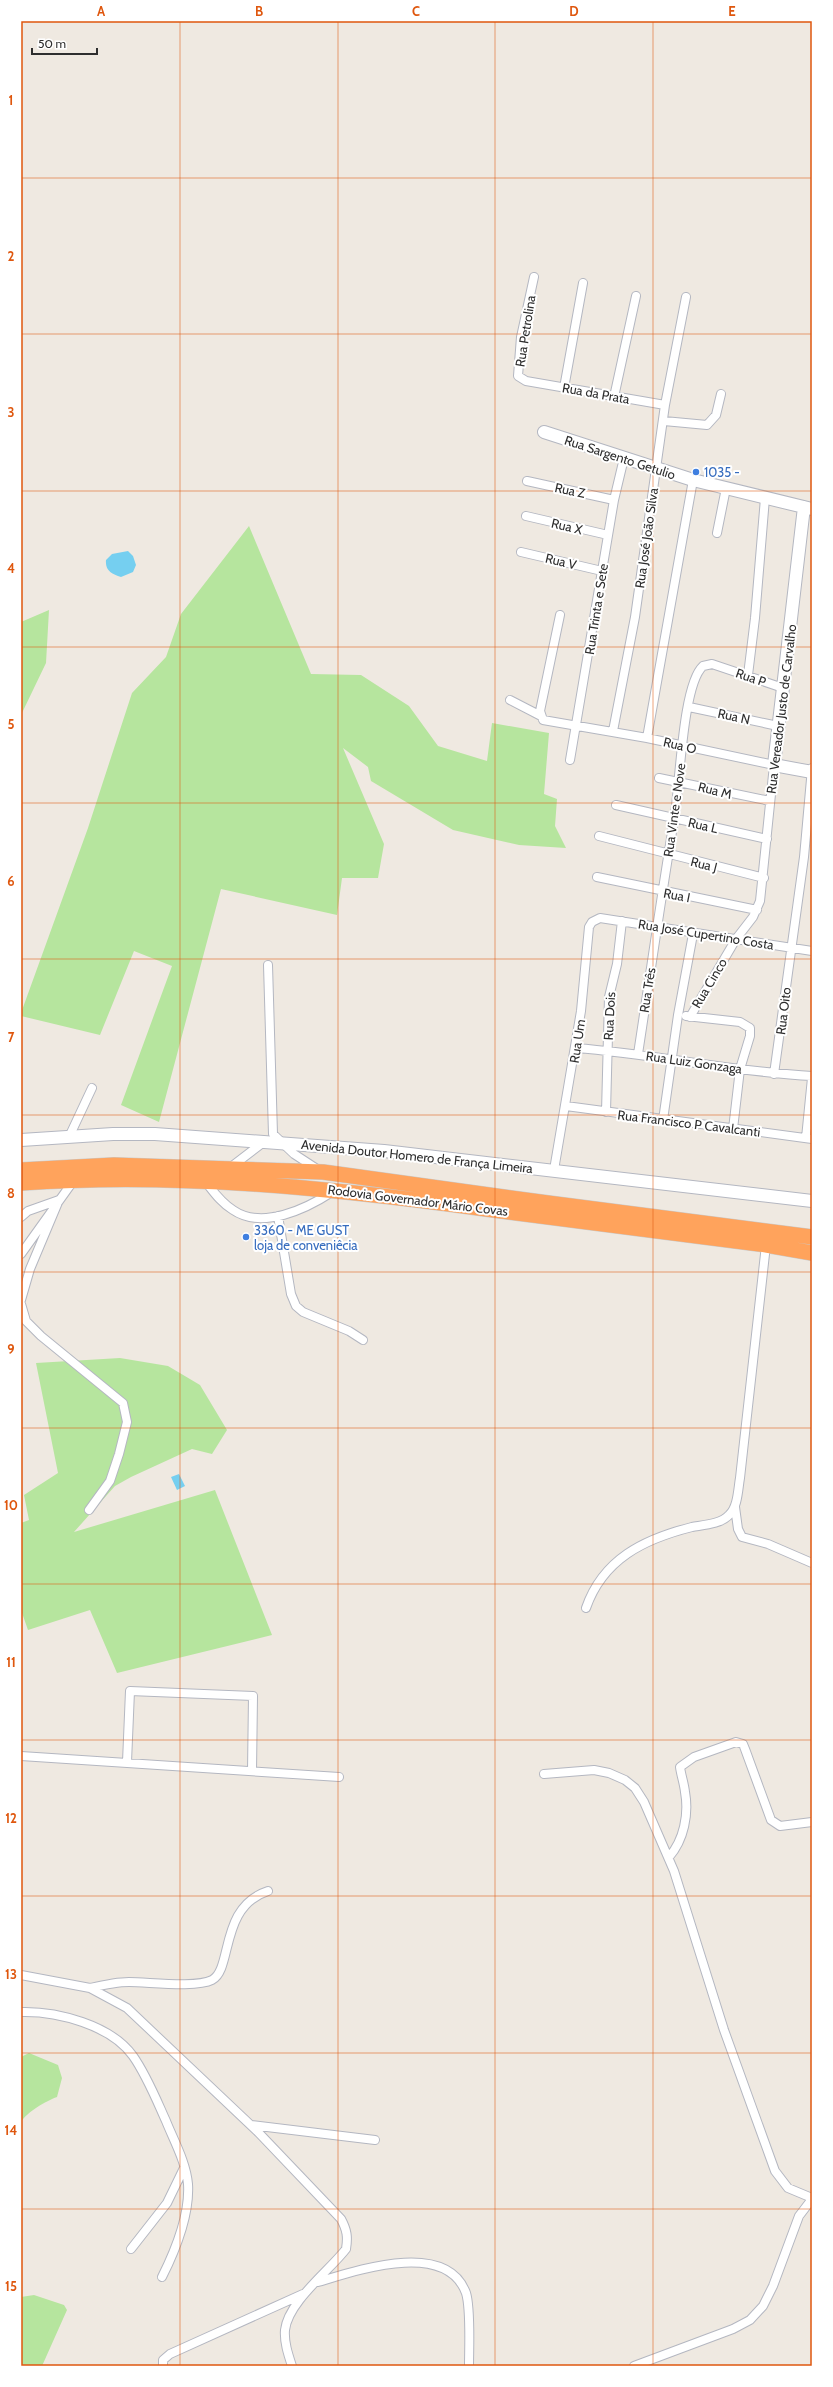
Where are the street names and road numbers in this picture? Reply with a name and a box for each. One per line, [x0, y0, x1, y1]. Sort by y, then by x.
street label: Rua Petrolina [511, 293, 539, 368]
street label: Rua da Prata [561, 379, 632, 407]
street label: Rua Sargento Getulio [563, 432, 677, 482]
street label: Rua Z [553, 479, 588, 501]
street label: Rua José João Silva [631, 486, 661, 589]
street label: Rua X [550, 515, 584, 537]
street label: Rua V [544, 550, 578, 572]
street label: Rua Trinta e Sete [581, 562, 611, 656]
street label: Rua Vereador Justo de Carvalho [763, 623, 799, 795]
street label: Rua P [734, 664, 769, 690]
street label: Rua N [716, 705, 752, 727]
street label: Rua O [662, 733, 698, 757]
street label: Rua Vinte e Nove [660, 762, 689, 858]
street label: Rua M [696, 778, 734, 802]
street label: Rua L [686, 814, 720, 836]
street label: Rua J [689, 853, 719, 875]
street label: Rua I [662, 885, 692, 905]
street label: Rua José Cupertino Costa [637, 915, 776, 953]
street label: Rua Cinco [688, 955, 730, 1011]
street label: Rua Três [636, 966, 659, 1014]
street label: Rua Oito [772, 986, 794, 1036]
street label: Rua Dois [600, 991, 618, 1041]
street label: Rua Um [566, 1018, 588, 1064]
street label: Rua Luiz Gonzaga [645, 1047, 744, 1077]
street label: Rua Francisco P Cavalcanti [617, 1106, 761, 1140]
street label: Avenida Doutor Homero de França Limeira [300, 1136, 534, 1176]
street label: Rodovia Governador Mário Covas [327, 1181, 510, 1219]

